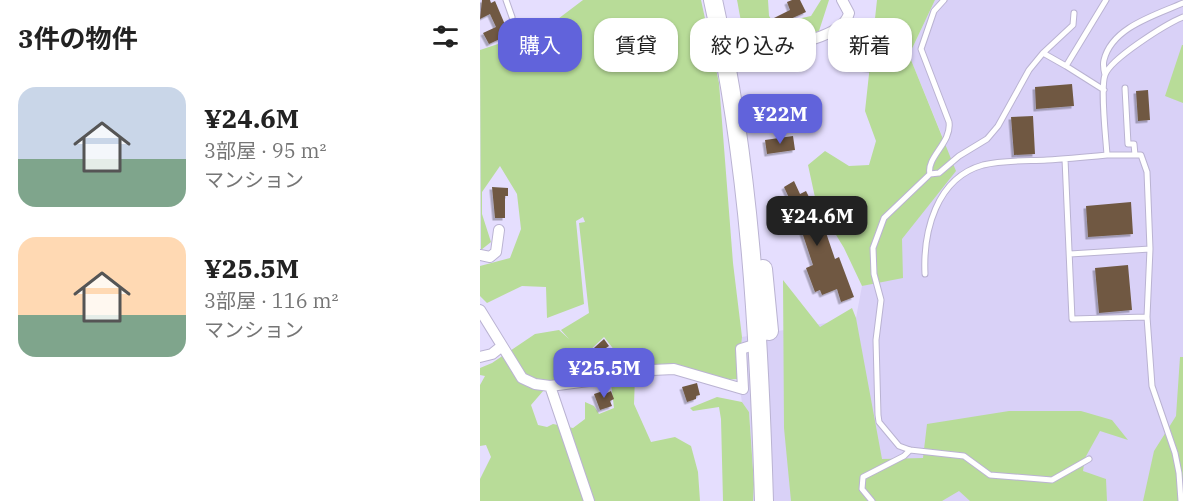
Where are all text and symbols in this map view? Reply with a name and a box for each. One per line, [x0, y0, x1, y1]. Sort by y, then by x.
chip: 購入 [498, 18, 582, 72]
chip: 賃貸 [594, 18, 678, 72]
chip: 絞り込み [690, 18, 816, 72]
chip: 新着 [828, 18, 912, 72]
icon: filters [429, 20, 462, 53]
text: 3件の物件 [18, 21, 138, 55]
pin: ¥22M [744, 94, 816, 145]
text: ¥22M [752, 100, 808, 127]
text: ¥24.6M [204, 101, 299, 135]
icon: home [66, 111, 138, 183]
text: 3部屋 · 95 m² [204, 137, 326, 164]
text: マンション [204, 166, 304, 193]
pin: ¥24.6M [768, 196, 866, 247]
text: ¥24.6M [780, 202, 854, 229]
text: ¥25.5M [204, 251, 299, 285]
icon: home [66, 261, 138, 333]
text: 3部屋 · 116 m² [204, 287, 338, 314]
text: マンション [204, 316, 304, 343]
pin: ¥25.5M [555, 348, 653, 399]
text: ¥25.5M [567, 354, 641, 381]

